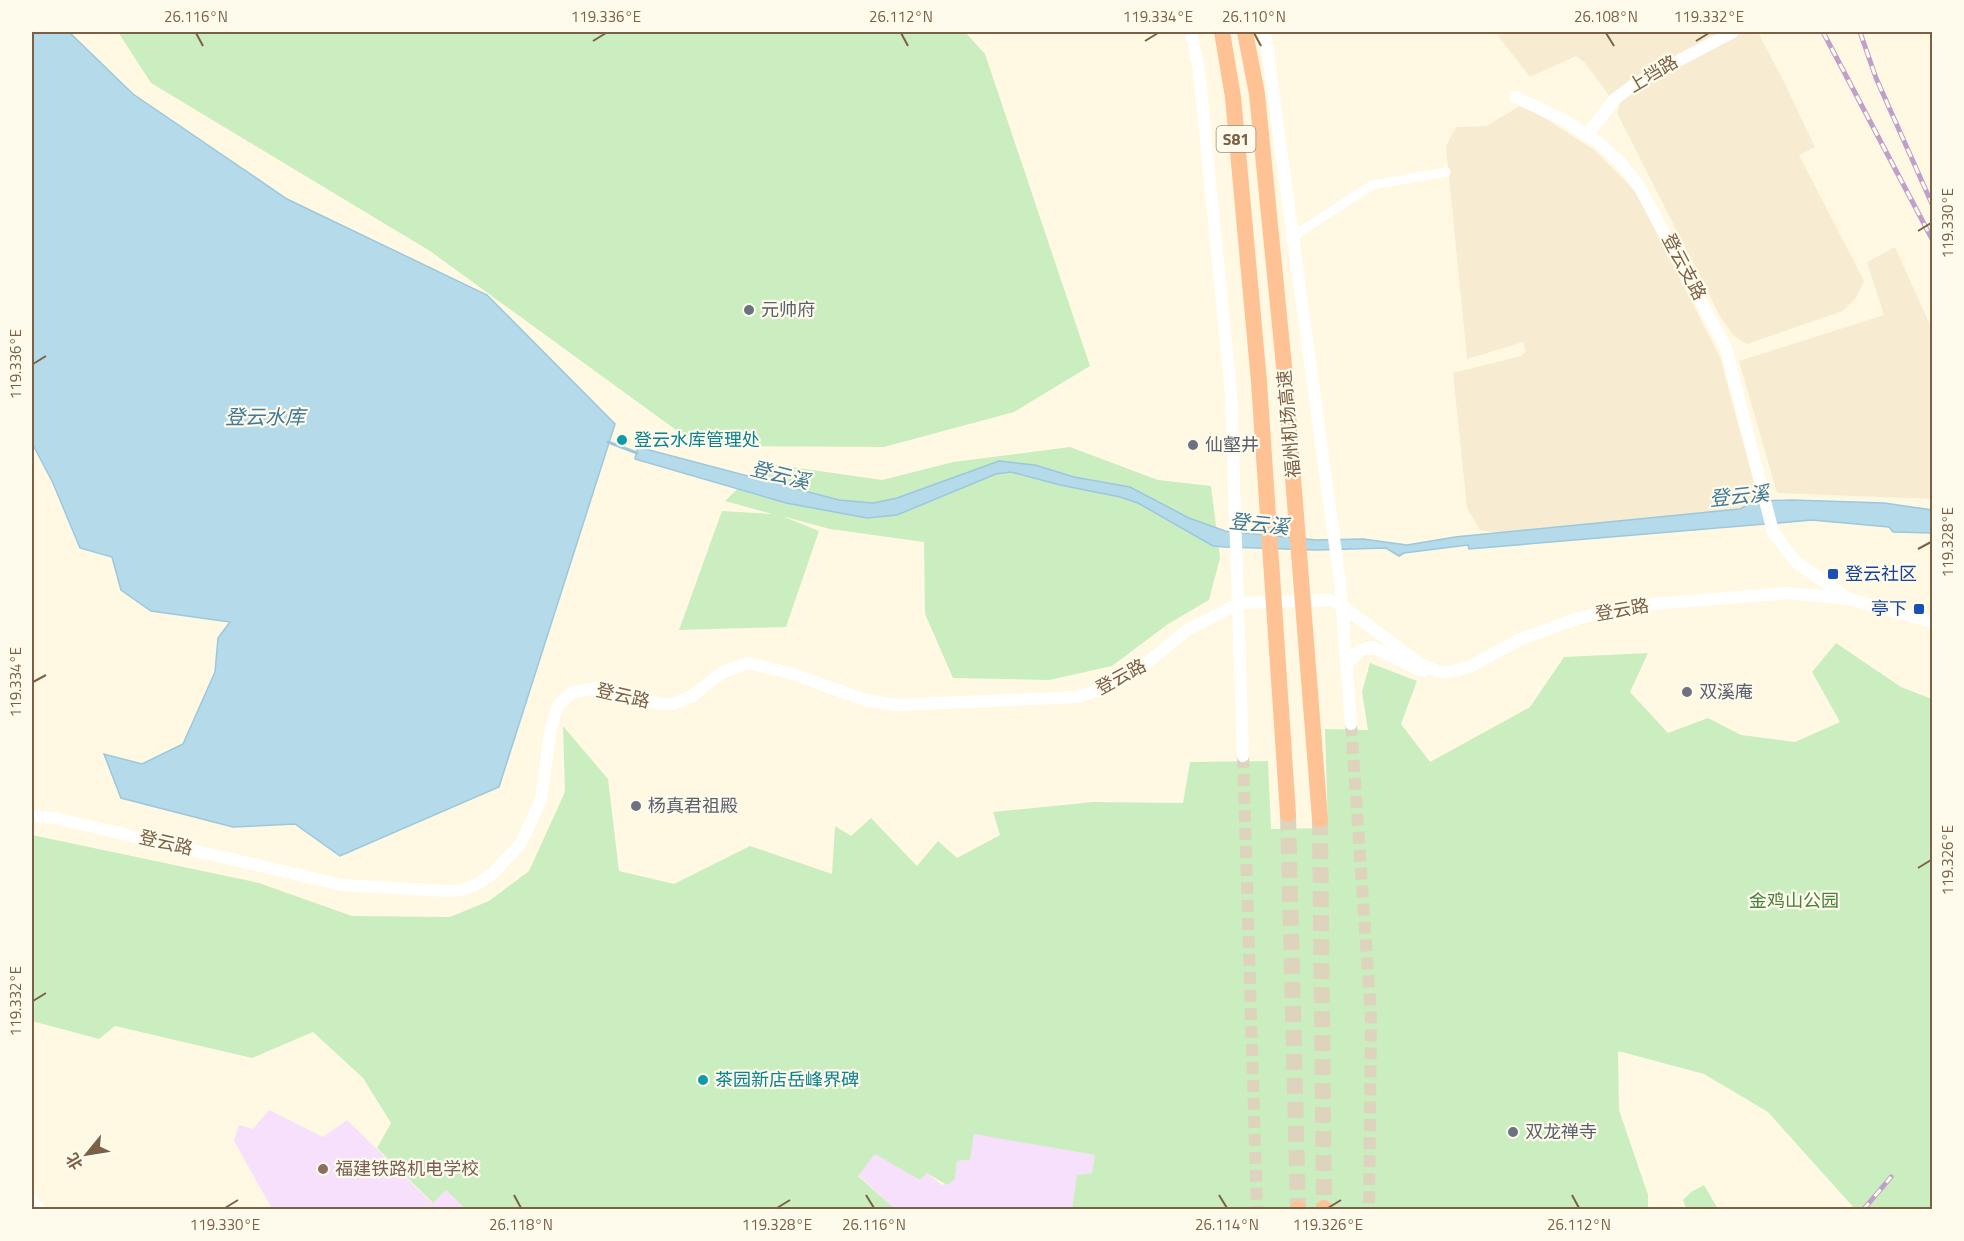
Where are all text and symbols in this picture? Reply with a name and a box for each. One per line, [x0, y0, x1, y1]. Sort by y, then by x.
text: 26.116°N [164, 5, 228, 28]
text: 119.336°E [571, 5, 641, 28]
text: 26.112°N [869, 5, 933, 28]
text: 119.334°E [1123, 5, 1193, 28]
text: 26.110°N [1222, 5, 1286, 28]
text: 26.108°N [1574, 5, 1638, 28]
text: 119.332°E [1674, 5, 1744, 28]
street label: 上垱路 [1623, 48, 1683, 99]
road number: S81 [1216, 126, 1256, 152]
text: 119.330°E [1936, 188, 1959, 258]
street label: 登云支路 [1656, 229, 1713, 305]
place label: 元帅府 [761, 296, 815, 323]
marker: 元帅府 [742, 303, 756, 317]
text: 119.336°E [4, 329, 27, 399]
street label: 福州机场高速 [1270, 369, 1307, 479]
water label: 登云水库 [225, 401, 308, 432]
place label: 登云水库管理处 [634, 426, 760, 453]
place label: 仙壑井 [1205, 431, 1259, 458]
marker: 登云水库管理处 [615, 433, 629, 447]
marker: 仙壑井 [1186, 438, 1200, 452]
water label: 登云溪 [747, 452, 815, 497]
water label: 登云溪 [1707, 477, 1772, 514]
water label: 登云溪 [1228, 505, 1292, 542]
text: 119.328°E [1936, 507, 1959, 577]
place label: 登云社区 [1845, 560, 1917, 587]
marker: 登云社区 [1826, 567, 1840, 581]
street label: 登云路 [1593, 592, 1651, 627]
place label: 亭下 [1871, 595, 1907, 622]
marker: 亭下 [1912, 602, 1926, 616]
text: 119.334°E [4, 647, 27, 717]
street label: 登云路 [1091, 652, 1151, 701]
street label: 登云路 [594, 676, 652, 715]
place label: 双溪庵 [1699, 678, 1753, 705]
marker: 双溪庵 [1680, 685, 1694, 699]
place label: 杨真君祖殿 [648, 792, 738, 819]
marker: 杨真君祖殿 [629, 799, 643, 813]
street label: 登云路 [137, 823, 195, 862]
text: 119.326°E [1936, 825, 1959, 895]
park label: 金鸡山公园 [1749, 887, 1839, 914]
text: 119.332°E [4, 966, 27, 1036]
place label: 茶园新店岳峰界碑 [715, 1066, 859, 1093]
marker: 茶园新店岳峰界碑 [696, 1073, 710, 1087]
place label: 双龙禅寺 [1525, 1118, 1597, 1145]
north arrow [57, 1124, 117, 1184]
marker: 双龙禅寺 [1506, 1125, 1520, 1139]
text: 北 [60, 1149, 88, 1174]
place label: 福建铁路机电学校 [335, 1155, 479, 1182]
marker: 福建铁路机电学校 [316, 1162, 330, 1176]
text: 119.330°E [190, 1213, 260, 1236]
text: 26.118°N [489, 1213, 553, 1236]
text: 119.328°E [742, 1213, 812, 1236]
text: 26.116°N [842, 1213, 906, 1236]
text: 26.114°N [1195, 1213, 1259, 1236]
text: 119.326°E [1293, 1213, 1363, 1236]
text: 26.112°N [1547, 1213, 1611, 1236]

